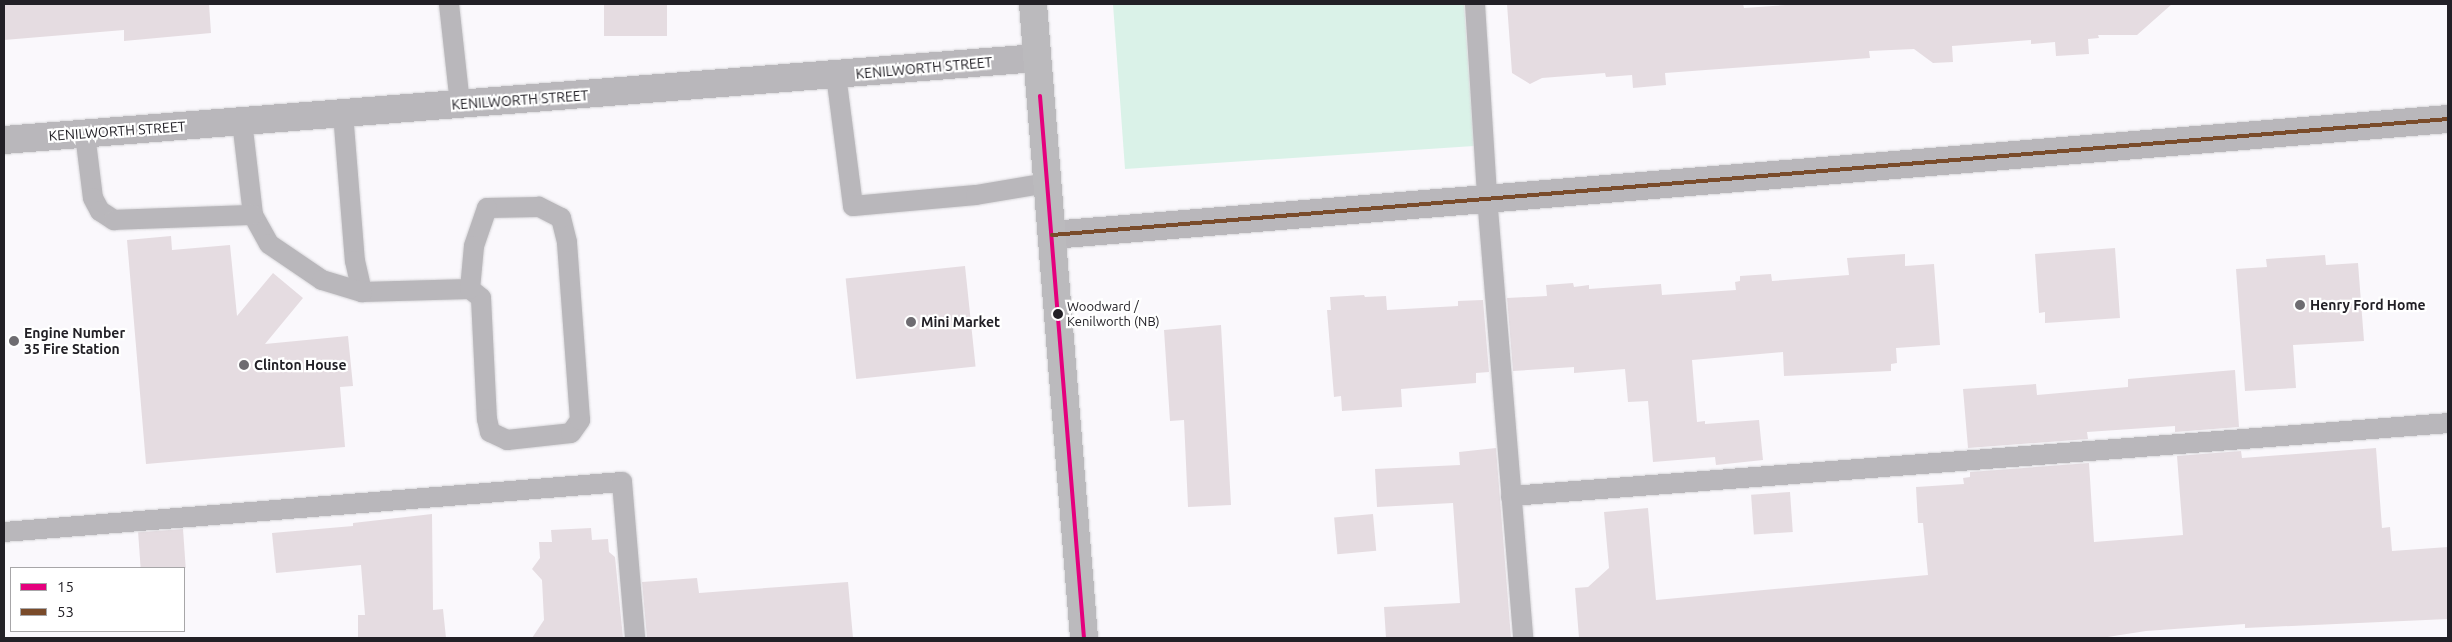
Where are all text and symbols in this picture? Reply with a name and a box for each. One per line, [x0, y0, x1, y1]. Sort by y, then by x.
street label: KENILWORTH STREET [855, 54, 993, 82]
street label: KENILWORTH STREET [451, 87, 589, 113]
street label: KENILWORTH STREET [48, 118, 186, 144]
place label: Henry Ford Home [2310, 297, 2426, 313]
place label: Woodward / Kenilworth (NB) [1067, 299, 1160, 330]
marker: Henry Ford Home [2294, 299, 2306, 311]
marker: Woodward / Kenilworth (NB) [1053, 309, 1063, 319]
place label: Mini Market [921, 314, 1000, 330]
marker: Mini Market [905, 316, 917, 328]
place label: Engine Number 35 Fire Station [24, 325, 125, 358]
marker: Engine Number 35 Fire Station [8, 335, 20, 347]
place label: Clinton House [254, 357, 346, 373]
marker: Clinton House [238, 359, 250, 371]
legend [10, 567, 185, 632]
text: 15 [57, 578, 74, 595]
text: 53 [57, 603, 74, 620]

